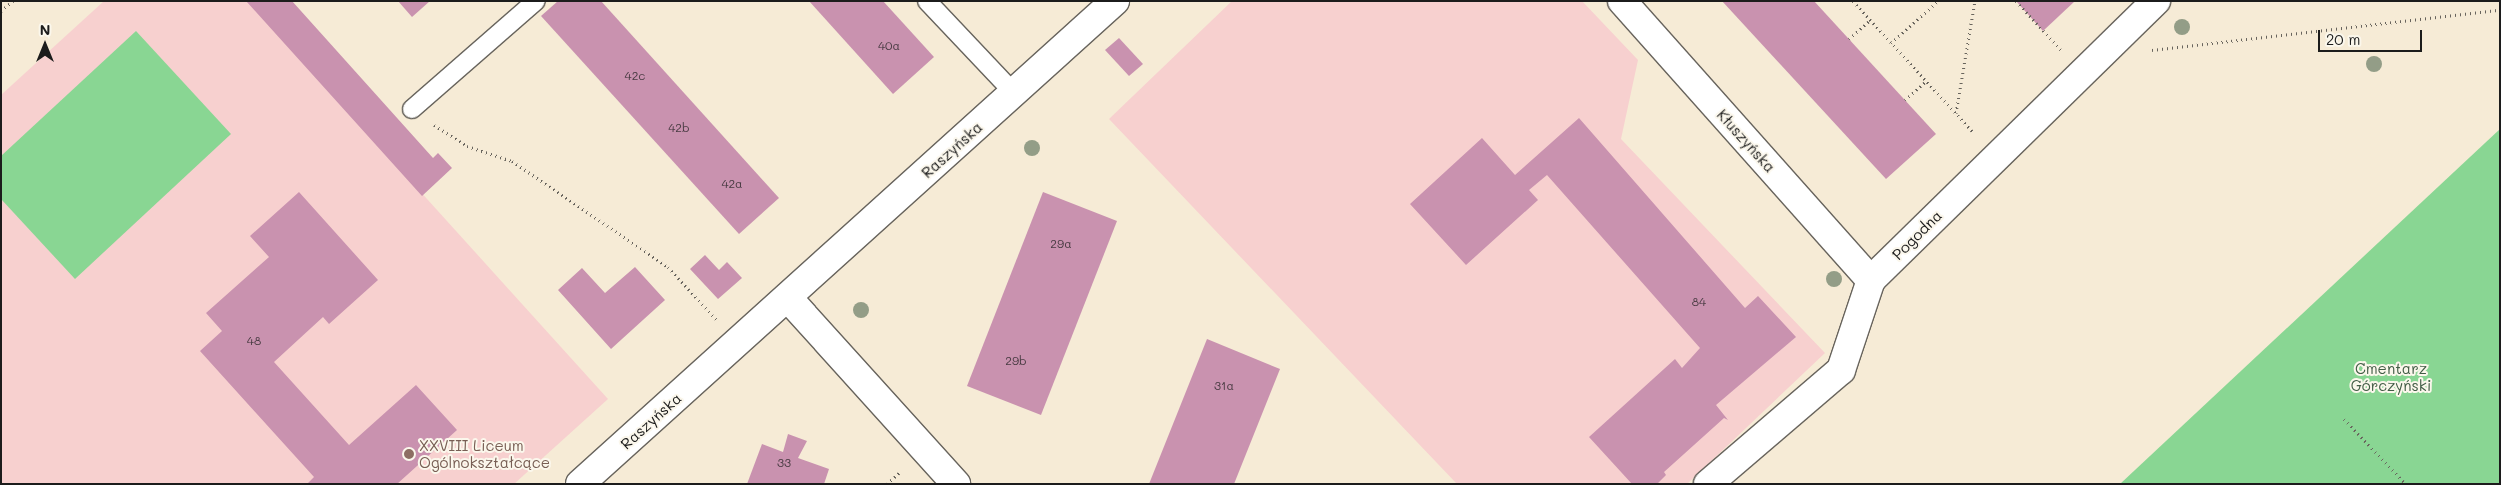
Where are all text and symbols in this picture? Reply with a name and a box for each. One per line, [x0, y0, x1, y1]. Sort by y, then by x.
north arrow [20, 20, 70, 70]
text: N [40, 20, 50, 39]
scale bar [2321, 20, 2425, 52]
text: 20 m [2326, 29, 2360, 49]
house number: 40a [878, 39, 900, 53]
house number: 42c [625, 69, 645, 83]
street label: Kłuszyńska [1713, 106, 1779, 176]
street label: Raszyńska [918, 118, 986, 182]
house number: 42b [668, 121, 690, 135]
house number: 42a [721, 177, 743, 191]
street label: Pogodna [1888, 206, 1946, 264]
house number: 29a [1050, 237, 1072, 251]
house number: 84 [1692, 295, 1706, 309]
house number: 48 [247, 334, 261, 348]
house number: 29b [1005, 354, 1027, 368]
park label: Cmentarz Górczyński [2351, 359, 2431, 394]
house number: 31a [1214, 379, 1234, 393]
street label: Raszyńska [617, 389, 685, 453]
place label: XXVIII Liceum Ogólnokształcące [419, 436, 550, 471]
marker: XXVIII Liceum Ogólnokształcące [403, 448, 415, 460]
house number: 33 [777, 456, 791, 470]

